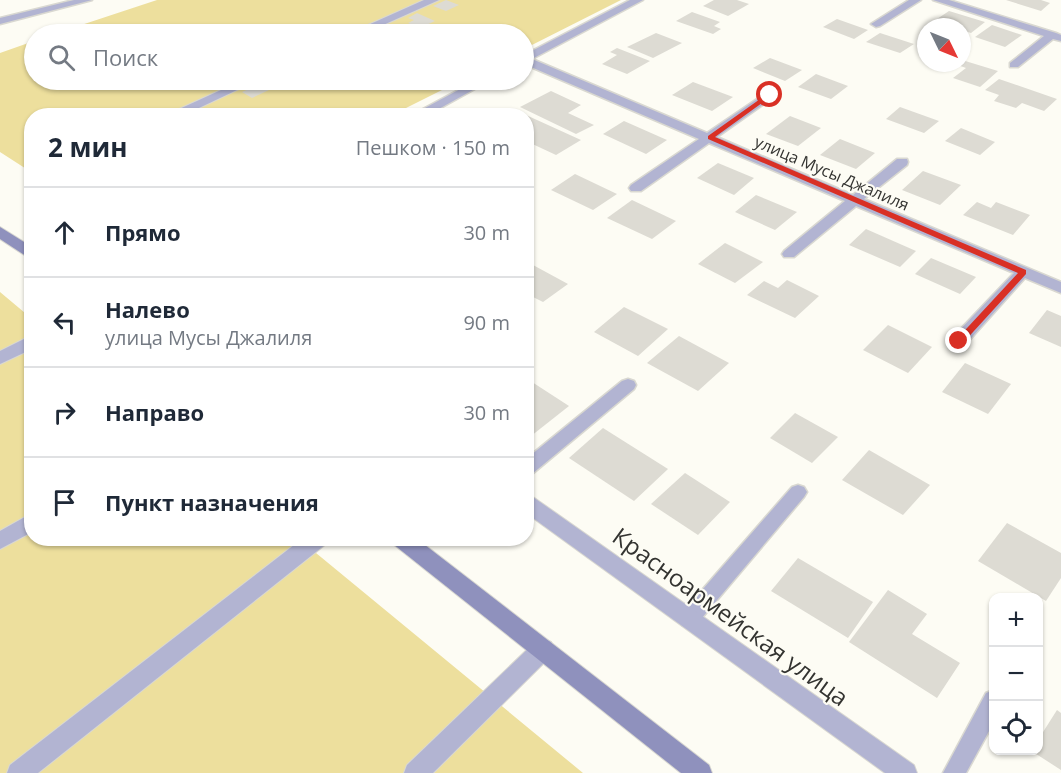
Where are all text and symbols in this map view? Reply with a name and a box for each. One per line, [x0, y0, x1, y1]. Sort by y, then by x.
north arrow [917, 18, 971, 72]
search box [24, 24, 534, 90]
icon: search [45, 41, 78, 74]
text: Поиск [93, 42, 158, 72]
route start [756, 81, 782, 107]
text: 2 мин [48, 129, 128, 165]
street label: улица Мусы Джалиля [751, 130, 913, 216]
text: Пешком · 150 m [356, 134, 510, 161]
icon: ahead [48, 216, 81, 249]
text: Прямо [105, 217, 181, 247]
text: 30 m [463, 219, 510, 246]
text: Налево [105, 294, 190, 324]
icon: left [48, 306, 81, 339]
text: 90 m [463, 309, 510, 336]
text: улица Мусы Джалиля [105, 324, 312, 351]
route end [945, 327, 971, 353]
icon: right [48, 396, 81, 429]
text: Направо [105, 397, 204, 427]
text: 30 m [463, 399, 510, 426]
icon: arrive [48, 486, 81, 519]
text: Пункт назначения [105, 487, 319, 517]
street label: Красноармейская улица [606, 519, 856, 713]
map controls [989, 593, 1043, 755]
button: + [989, 593, 1043, 647]
button: − [989, 647, 1043, 701]
button: locate [989, 701, 1043, 755]

